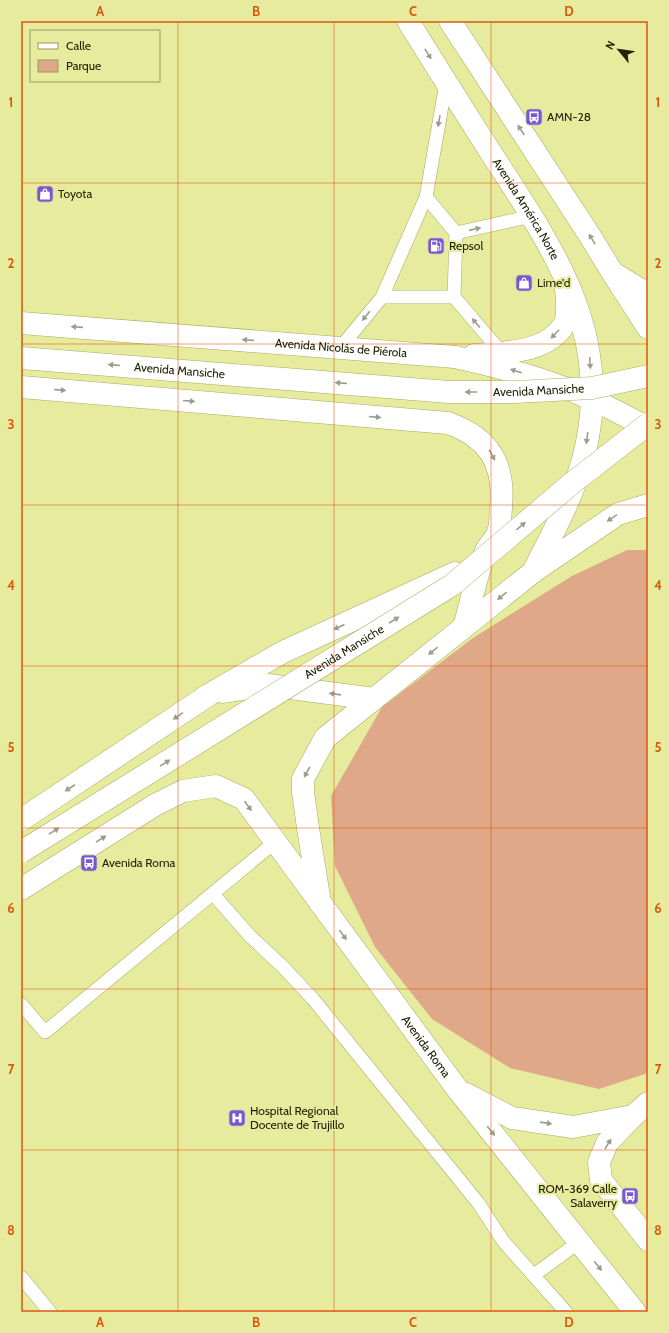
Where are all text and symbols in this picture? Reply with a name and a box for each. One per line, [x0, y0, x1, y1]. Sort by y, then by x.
text: A [96, 3, 105, 19]
text: B [252, 3, 260, 19]
text: C [409, 3, 417, 19]
text: D [564, 3, 574, 19]
legend [30, 30, 160, 82]
north arrow [599, 30, 639, 70]
text: Calle [66, 38, 91, 53]
text: N [602, 38, 618, 52]
one-way arrow [425, 48, 432, 60]
text: Parque [66, 58, 101, 73]
text: 1 [9, 94, 13, 110]
text: 1 [656, 94, 660, 110]
bus stop icon: AMN-28 [524, 107, 544, 127]
place label: AMN-28 [547, 109, 591, 124]
one-way arrow [436, 115, 442, 128]
one-way arrow [517, 125, 525, 135]
street label: Avenida América Norte [489, 155, 563, 262]
shop icon: Toyota [35, 184, 55, 204]
place label: Toyota [58, 186, 92, 201]
one-way arrow [469, 225, 482, 231]
one-way arrow [588, 233, 595, 245]
fuel station icon: Repsol [426, 236, 446, 256]
place label: Repsol [449, 238, 483, 253]
text: 2 [8, 255, 15, 271]
text: 2 [655, 255, 662, 271]
shop icon: Lime'd [514, 273, 534, 293]
place label: Lime'd [537, 275, 571, 290]
one-way arrow [362, 310, 371, 321]
one-way arrow [471, 318, 480, 328]
one-way arrow [71, 324, 83, 331]
one-way arrow [550, 329, 560, 339]
street label: Avenida Nicolás de Piérola [274, 335, 408, 360]
one-way arrow [242, 337, 254, 344]
one-way arrow [586, 357, 593, 369]
street label: Avenida Mansiche [134, 359, 226, 381]
one-way arrow [108, 362, 120, 369]
one-way arrow [510, 368, 522, 374]
one-way arrow [335, 380, 347, 387]
street label: Avenida Mansiche [493, 380, 584, 399]
one-way arrow [54, 387, 66, 394]
one-way arrow [464, 389, 477, 395]
one-way arrow [183, 398, 195, 405]
one-way arrow [369, 413, 381, 420]
text: 3 [7, 416, 15, 432]
text: 3 [654, 416, 662, 432]
one-way arrow [584, 432, 590, 444]
one-way arrow [489, 449, 496, 461]
one-way arrow [606, 514, 617, 522]
one-way arrow [515, 522, 526, 531]
text: 4 [7, 577, 15, 593]
text: 4 [654, 577, 662, 593]
one-way arrow [497, 592, 508, 601]
one-way arrow [388, 617, 400, 624]
street label: Avenida Mansiche [301, 621, 386, 682]
one-way arrow [333, 624, 345, 630]
one-way arrow [428, 647, 439, 656]
one-way arrow [329, 691, 341, 697]
one-way arrow [173, 712, 184, 720]
text: 5 [8, 739, 15, 755]
text: 5 [655, 739, 662, 755]
one-way arrow [159, 759, 171, 766]
one-way arrow [304, 766, 310, 778]
one-way arrow [65, 784, 75, 792]
one-way arrow [244, 801, 252, 811]
one-way arrow [49, 827, 59, 835]
one-way arrow [95, 835, 107, 842]
bus stop icon: Avenida Roma [79, 853, 99, 873]
place label: Avenida Roma [102, 855, 175, 870]
text: 6 [7, 900, 15, 916]
text: 6 [654, 900, 662, 916]
one-way arrow [339, 929, 348, 940]
street label: Avenida Roma [399, 1012, 454, 1080]
text: 7 [8, 1061, 15, 1077]
text: 7 [655, 1061, 662, 1077]
place label: Hospital Regional Docente de Trujillo [250, 1103, 345, 1132]
hospital icon: Hospital Regional Docente de Trujillo [227, 1108, 247, 1128]
one-way arrow [539, 1120, 552, 1126]
one-way arrow [487, 1126, 495, 1137]
one-way arrow [604, 1139, 612, 1149]
place label: ROM-369 Calle Salaverry [538, 1181, 617, 1210]
bus stop icon: ROM-369 Calle Salaverry [620, 1186, 640, 1206]
text: 8 [7, 1222, 15, 1238]
text: 8 [654, 1222, 662, 1238]
one-way arrow [594, 1260, 602, 1271]
text: A [96, 1314, 105, 1330]
text: B [252, 1314, 260, 1330]
text: C [409, 1314, 417, 1330]
text: D [564, 1314, 574, 1330]

